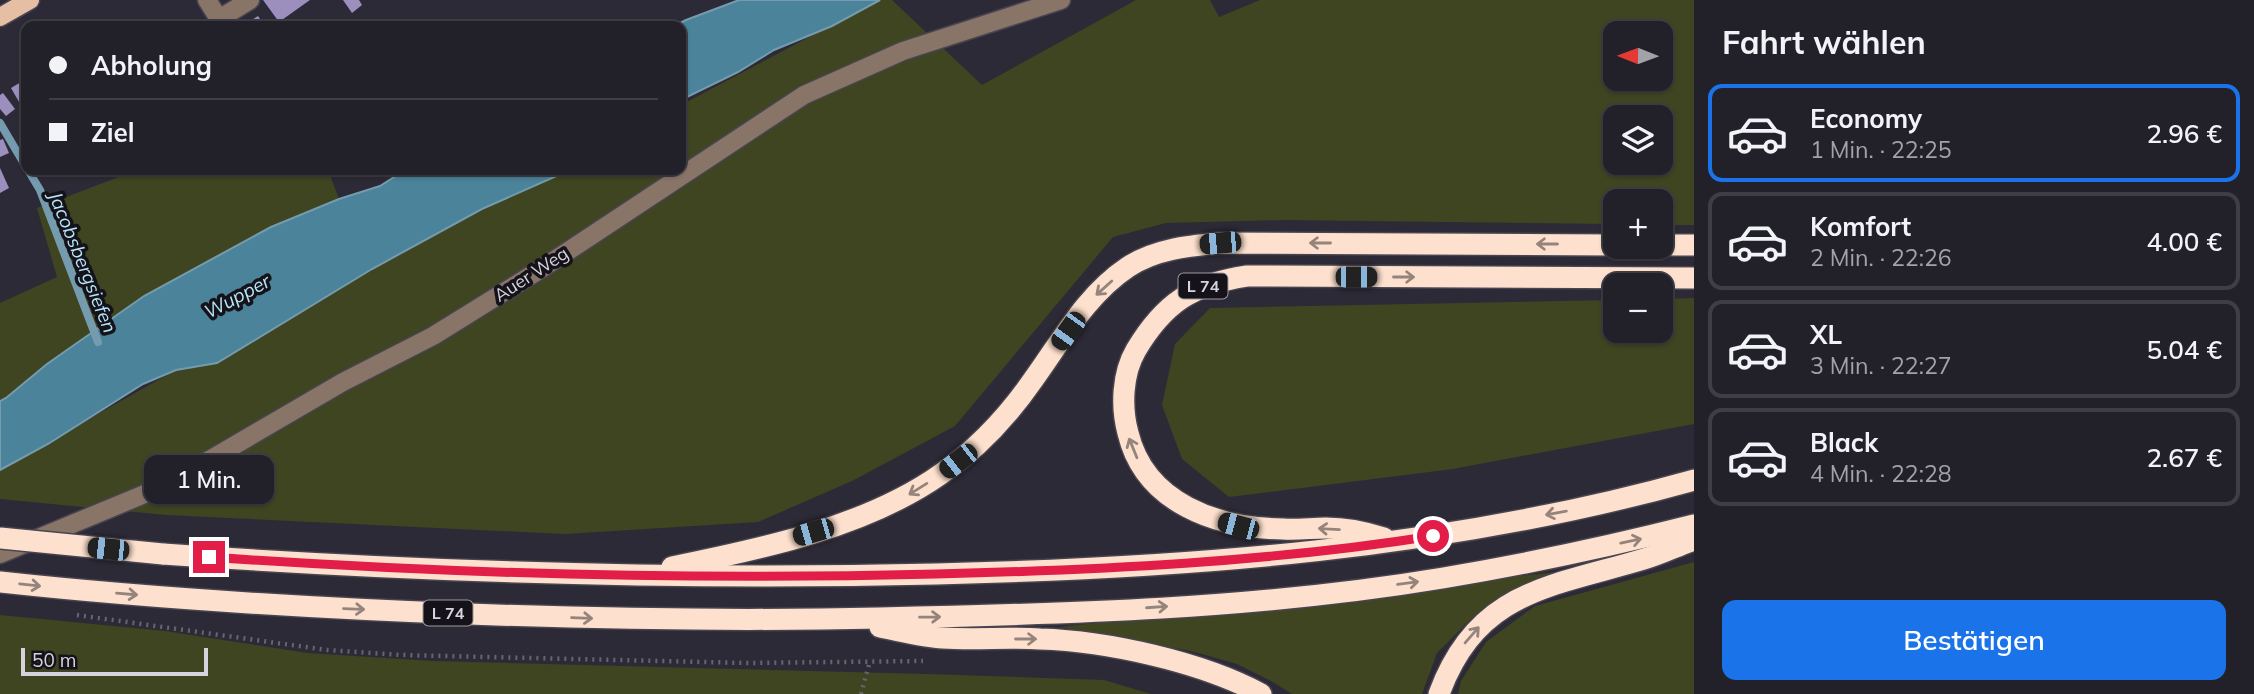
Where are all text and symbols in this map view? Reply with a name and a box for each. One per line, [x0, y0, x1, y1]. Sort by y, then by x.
north arrow [1603, 21, 1673, 91]
map controls [1603, 21, 1673, 343]
text: Fahrt wählen [1722, 22, 1926, 62]
text: Abholung [91, 49, 212, 82]
icon: car [1726, 102, 1789, 165]
text: Economy [1810, 102, 1922, 135]
button: layers [1603, 105, 1673, 175]
text: Ziel [91, 116, 135, 149]
text: 2.96 € [2146, 117, 2222, 150]
text: 1 Min. · 22:25 [1810, 135, 1952, 164]
water label: Jacobsbergsiefen [43, 186, 122, 336]
button: + [1603, 189, 1673, 259]
icon: car [1726, 210, 1789, 273]
text: Komfort [1810, 210, 1911, 243]
text: 4.00 € [2146, 225, 2222, 258]
car [1199, 231, 1242, 255]
one-way arrow [1308, 236, 1331, 250]
one-way arrow [1536, 237, 1559, 251]
street label: Auer Weg [489, 241, 573, 307]
text: 2 Min. · 22:26 [1810, 243, 1952, 272]
car [1336, 267, 1378, 288]
water label: Wupper [200, 268, 275, 323]
one-way arrow [1393, 270, 1416, 284]
button: − [1603, 273, 1673, 343]
road number: L 74 [1178, 274, 1228, 298]
one-way arrow [1095, 280, 1113, 296]
car [1048, 308, 1089, 354]
icon: car [1726, 318, 1789, 381]
text: XL [1810, 318, 1842, 351]
text: 5.04 € [2146, 333, 2222, 366]
text: 3 Min. · 22:27 [1810, 351, 1952, 380]
icon: car [1726, 426, 1789, 489]
text: Black [1810, 426, 1878, 459]
one-way arrow [1126, 438, 1139, 460]
car [935, 440, 982, 482]
text: 2.67 € [2146, 441, 2222, 474]
callout: 1 Min. [144, 456, 274, 504]
text: 4 Min. · 22:28 [1810, 459, 1952, 488]
text: 1 Min. [177, 465, 241, 494]
one-way arrow [908, 483, 928, 497]
one-way arrow [1545, 507, 1568, 520]
car [1215, 510, 1262, 542]
car [790, 516, 837, 548]
route start [1417, 520, 1449, 552]
one-way arrow [1318, 522, 1341, 535]
one-way arrow [1619, 533, 1642, 547]
car [87, 536, 130, 562]
route end [193, 541, 225, 573]
one-way arrow [1396, 576, 1418, 589]
one-way arrow [18, 579, 40, 592]
one-way arrow [115, 588, 138, 601]
road number: L 74 [424, 600, 472, 626]
one-way arrow [1145, 600, 1168, 613]
button: Bestätigen [1722, 600, 2226, 680]
one-way arrow [342, 603, 365, 616]
one-way arrow [570, 611, 593, 624]
one-way arrow [918, 611, 941, 624]
one-way arrow [1464, 626, 1480, 644]
one-way arrow [1014, 632, 1037, 646]
scale bar [21, 645, 208, 677]
text: 50 m [32, 648, 76, 672]

